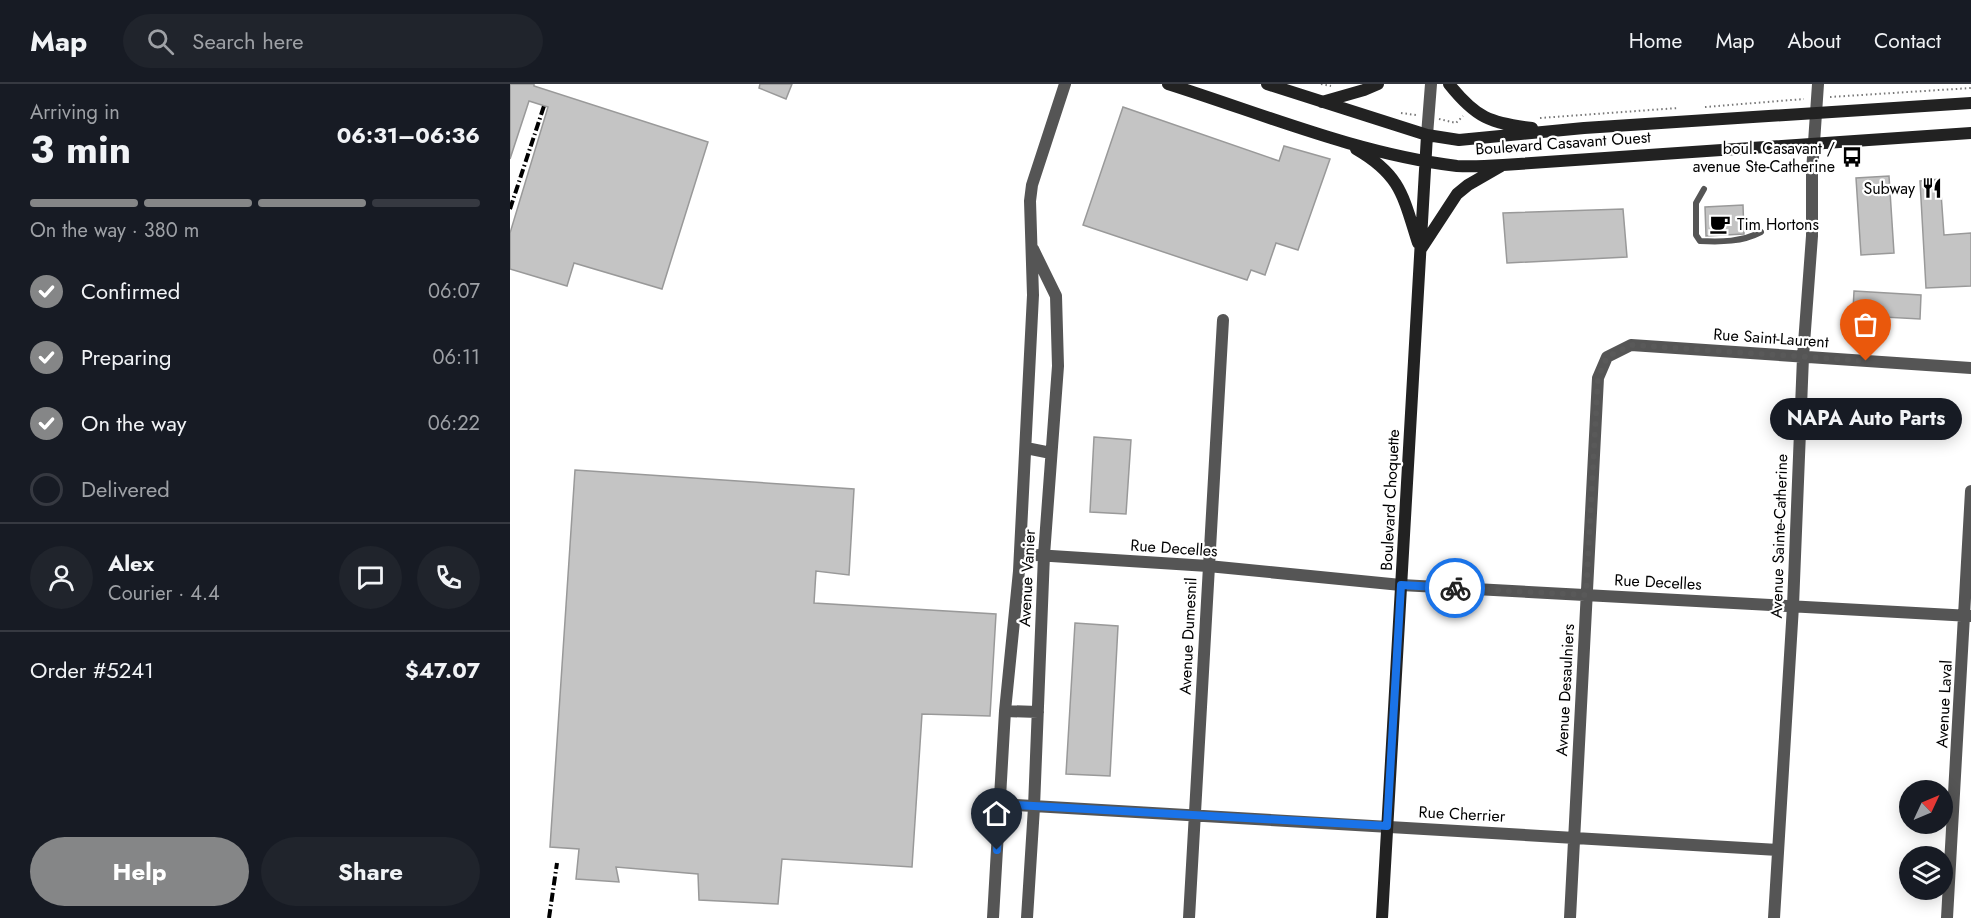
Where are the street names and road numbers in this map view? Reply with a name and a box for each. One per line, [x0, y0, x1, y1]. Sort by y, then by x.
street label: Boulevard Casavant Ouest [1474, 125, 1652, 161]
street label: Rue Saint-Laurent [1713, 322, 1830, 354]
street label: Boulevard Choquette [1375, 429, 1405, 571]
street label: Avenue Sainte-Catherine [1765, 453, 1793, 619]
street label: Avenue Vanier [1013, 528, 1041, 627]
street label: Rue Decelles [1130, 533, 1218, 563]
street label: Rue Decelles [1614, 568, 1702, 596]
street label: Avenue Dumesnil [1173, 577, 1203, 695]
street label: Avenue Desaulniers [1550, 623, 1580, 757]
street label: Avenue Laval [1930, 660, 1958, 748]
street label: Rue Cherrier [1418, 800, 1506, 828]

